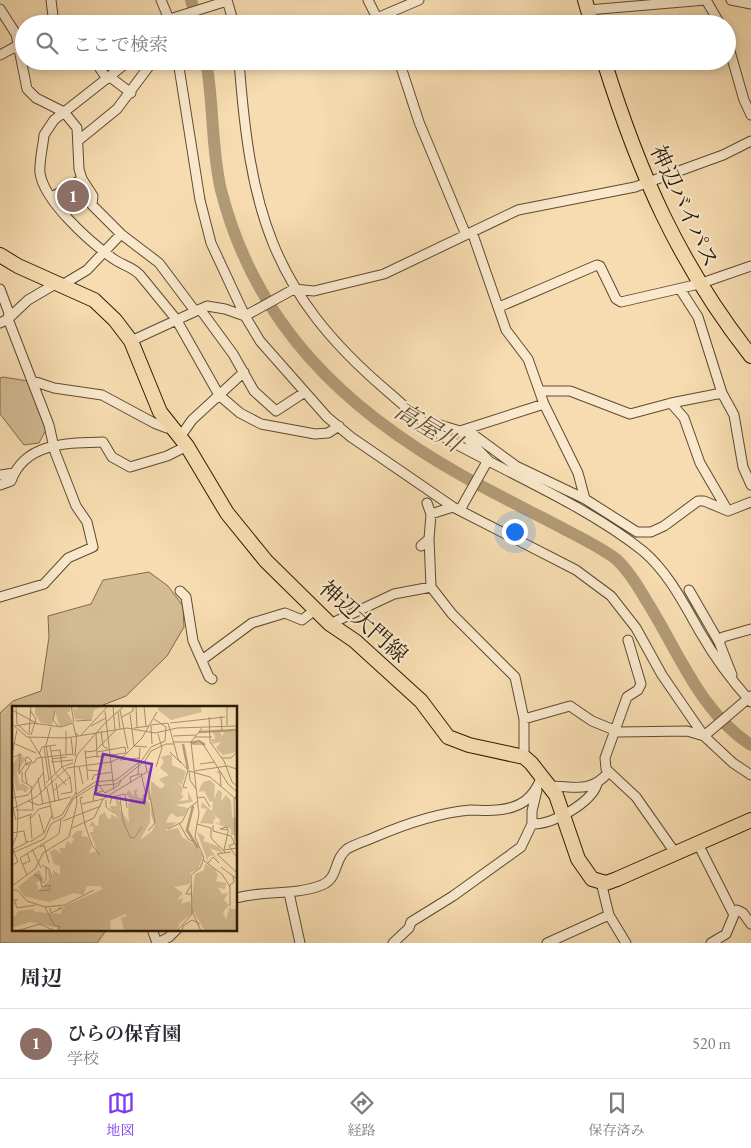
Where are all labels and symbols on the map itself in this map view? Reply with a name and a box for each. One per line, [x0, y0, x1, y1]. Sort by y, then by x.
street label: 神辺バイパス [644, 140, 725, 272]
pin: 1 [57, 177, 89, 215]
water label: 高屋川 [389, 395, 470, 460]
your location [502, 519, 528, 545]
street label: 神辺大門線 [313, 574, 414, 669]
inset map [12, 706, 238, 930]

